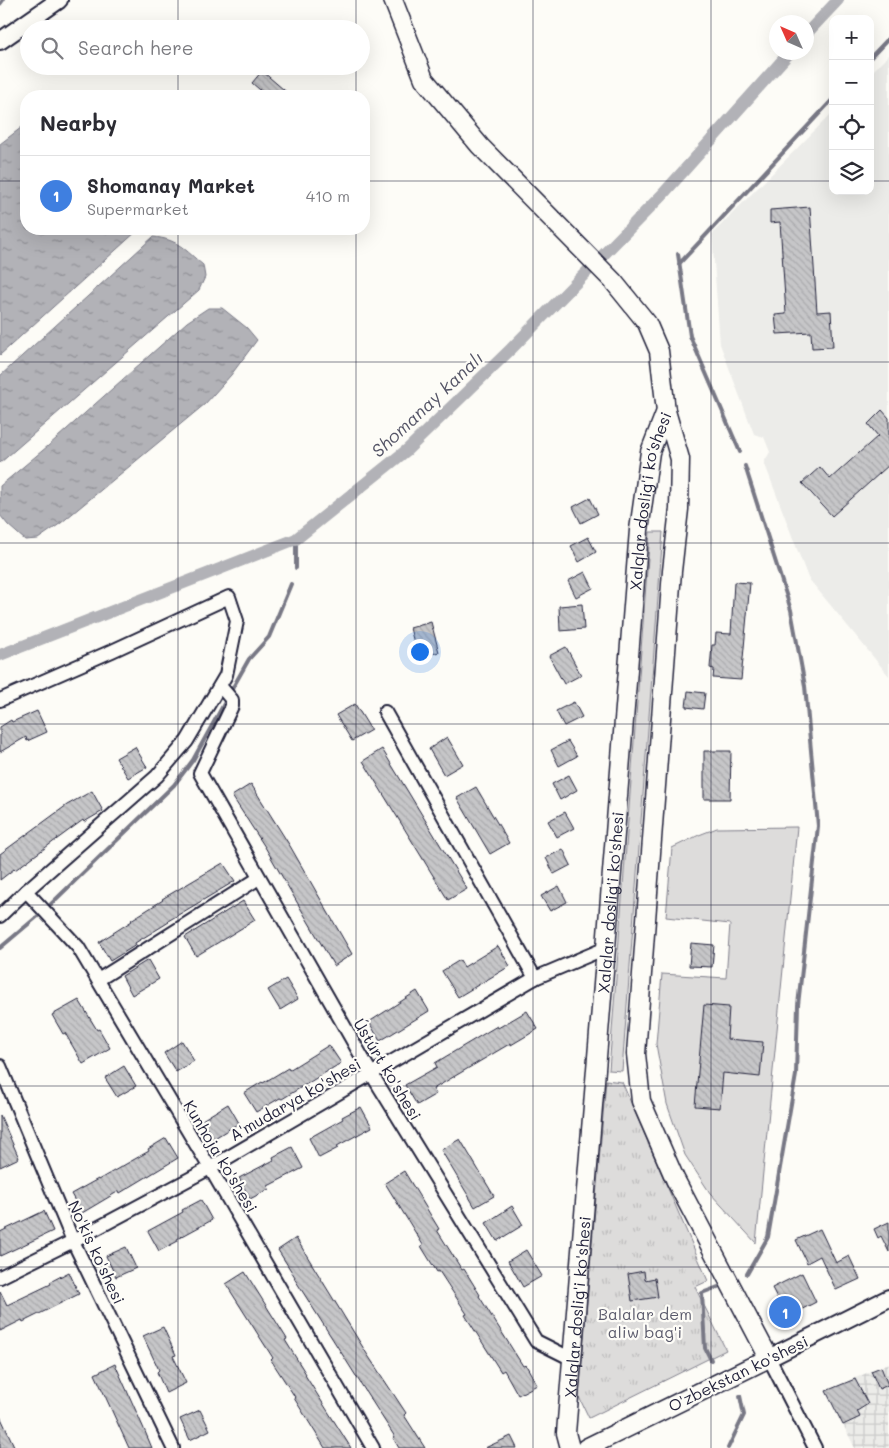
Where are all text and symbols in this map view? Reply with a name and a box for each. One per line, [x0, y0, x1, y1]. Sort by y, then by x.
north arrow [769, 15, 814, 60]
map controls [829, 15, 874, 195]
button: + [829, 15, 874, 60]
search box [20, 20, 370, 75]
icon: search [38, 34, 66, 62]
text: Search here [78, 35, 194, 60]
button: − [829, 60, 874, 105]
button: locate [829, 105, 874, 150]
text: Nearby [40, 109, 117, 136]
button: layers [829, 150, 874, 195]
text: Shomanay Market [87, 173, 255, 198]
text: 1 [52, 185, 60, 206]
text: 410 m [306, 185, 350, 206]
text: Supermarket [87, 198, 189, 219]
water label: Shomanay kanalı [366, 346, 488, 462]
street label: Xalqlar doslig'i ko'shesi [624, 408, 675, 591]
your location [407, 639, 433, 665]
street label: Xalqlar doslig'i ko'shesi [592, 811, 627, 994]
street label: Ústúrt ko'shesi [349, 1014, 427, 1124]
street label: A'mudarya ko'shesi [225, 1053, 365, 1145]
street label: Kunhoja ko'shesi [179, 1096, 263, 1216]
street label: No'kis ko'shesi [64, 1197, 130, 1307]
street label: Xalqlar doslig'i ko'shesi [558, 1215, 594, 1399]
pin: 1 [769, 1293, 801, 1331]
park label: Balalar dem aliw bag'i [598, 1303, 692, 1342]
street label: O'zbekstan ko'shesi [664, 1330, 812, 1416]

